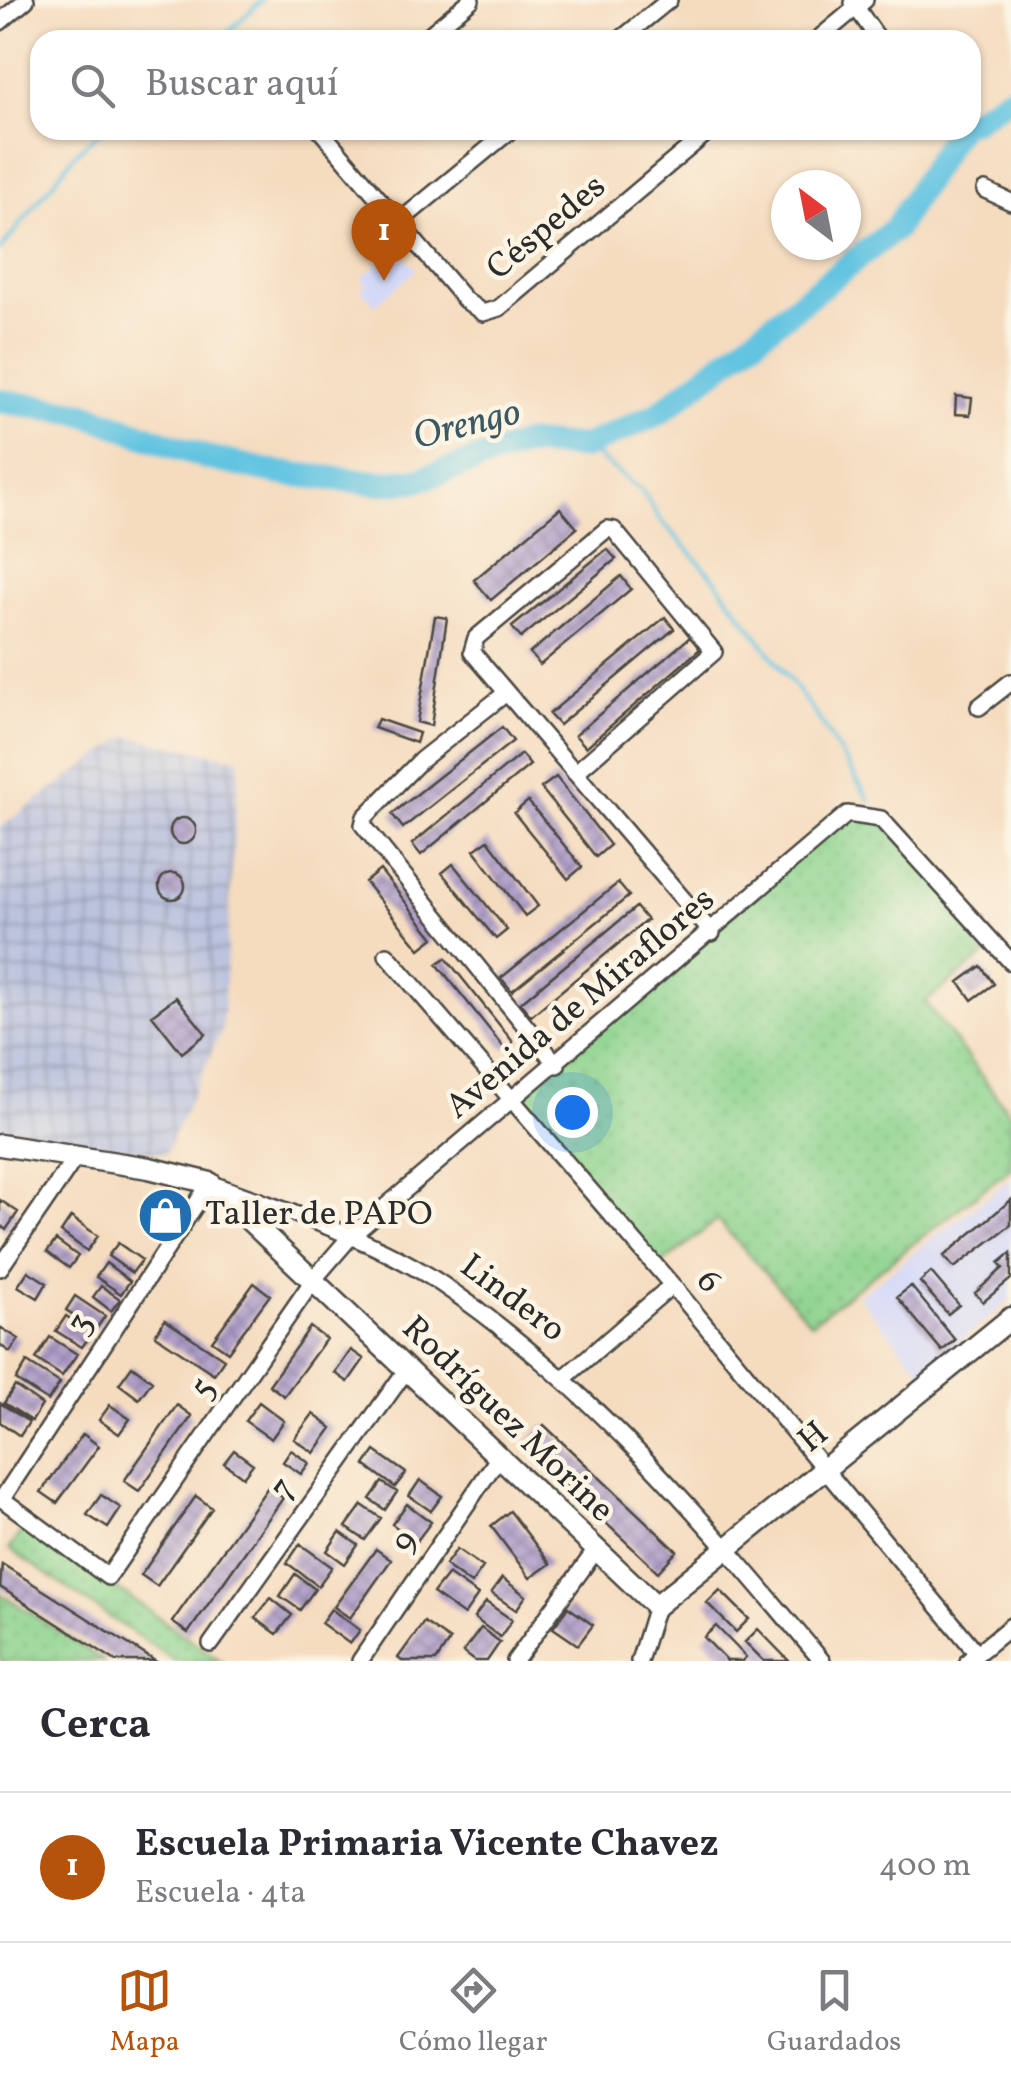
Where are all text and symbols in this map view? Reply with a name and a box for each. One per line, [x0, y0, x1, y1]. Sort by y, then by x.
search box [30, 30, 981, 140]
icon: search [65, 58, 120, 113]
text: Buscar aquí [145, 59, 338, 112]
street label: Céspedes [477, 164, 617, 292]
north arrow [771, 170, 861, 260]
pin: 1 [352, 198, 416, 281]
water label: Orengo [408, 387, 526, 465]
street label: Avenida de Miraflores [436, 877, 726, 1131]
your location [547, 1087, 598, 1138]
shop icon: Taller de PAPO [136, 1185, 196, 1245]
place label: Taller de PAPO [205, 1191, 432, 1239]
street label: Lindero [449, 1244, 575, 1354]
street label: 6 [684, 1260, 732, 1304]
street label: 3 [56, 1303, 106, 1345]
street label: Rodríguez Morine [390, 1306, 624, 1534]
street label: 5 [180, 1368, 228, 1410]
street label: H [788, 1411, 840, 1465]
street label: 7 [260, 1468, 308, 1510]
street label: 9 [380, 1521, 430, 1563]
text: Cerca [40, 1697, 151, 1756]
text: Escuela Primaria Vicente Chavez [135, 1819, 719, 1872]
text: 1 [66, 1845, 79, 1889]
text: 400 m [879, 1845, 971, 1889]
text: Escuela · 4ta [135, 1872, 306, 1916]
tab: Mapa [110, 1963, 180, 2062]
tab: Cómo llegar [399, 1963, 548, 2062]
tab: Guardados [767, 1963, 901, 2062]

